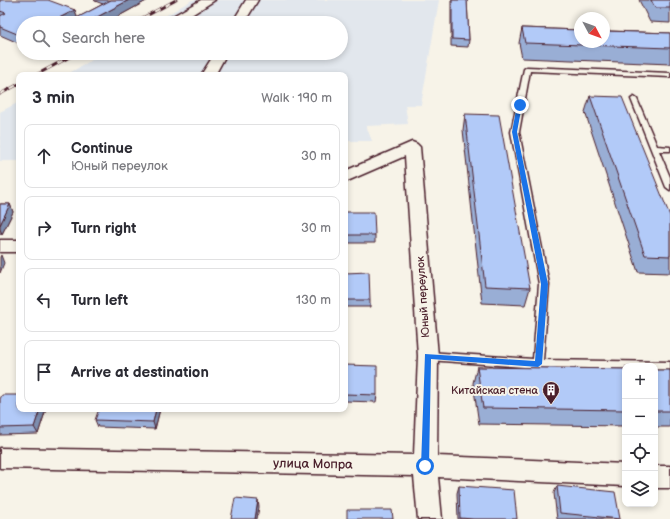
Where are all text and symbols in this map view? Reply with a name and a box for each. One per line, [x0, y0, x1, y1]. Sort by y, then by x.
north arrow [574, 12, 610, 48]
search box [16, 16, 348, 60]
icon: search [30, 27, 52, 49]
text: Search here [62, 29, 145, 48]
text: 3 min [32, 88, 75, 108]
text: Walk · 190 m [261, 90, 332, 106]
route end [511, 96, 529, 114]
text: Continue [71, 139, 133, 158]
icon: ahead [33, 145, 55, 167]
text: 30 m [301, 148, 331, 164]
text: Юный переулок [71, 158, 168, 174]
icon: right [33, 217, 55, 239]
text: Turn right [71, 219, 136, 238]
text: 30 m [301, 220, 331, 236]
street label: Юный переулок [414, 256, 432, 338]
icon: left [33, 289, 55, 311]
text: Turn left [71, 291, 128, 310]
text: 130 m [296, 292, 331, 308]
icon: arrive [33, 361, 55, 383]
text: Arrive at destination [71, 363, 209, 382]
map controls [622, 363, 658, 507]
button: + [622, 363, 658, 399]
building icon: Китайская стена [541, 380, 561, 405]
place label: Китайская стена [451, 384, 538, 397]
button: − [622, 399, 658, 435]
button: locate [622, 435, 658, 471]
street label: улица Мопра [273, 455, 353, 473]
route start [416, 457, 434, 475]
button: layers [622, 471, 658, 507]

